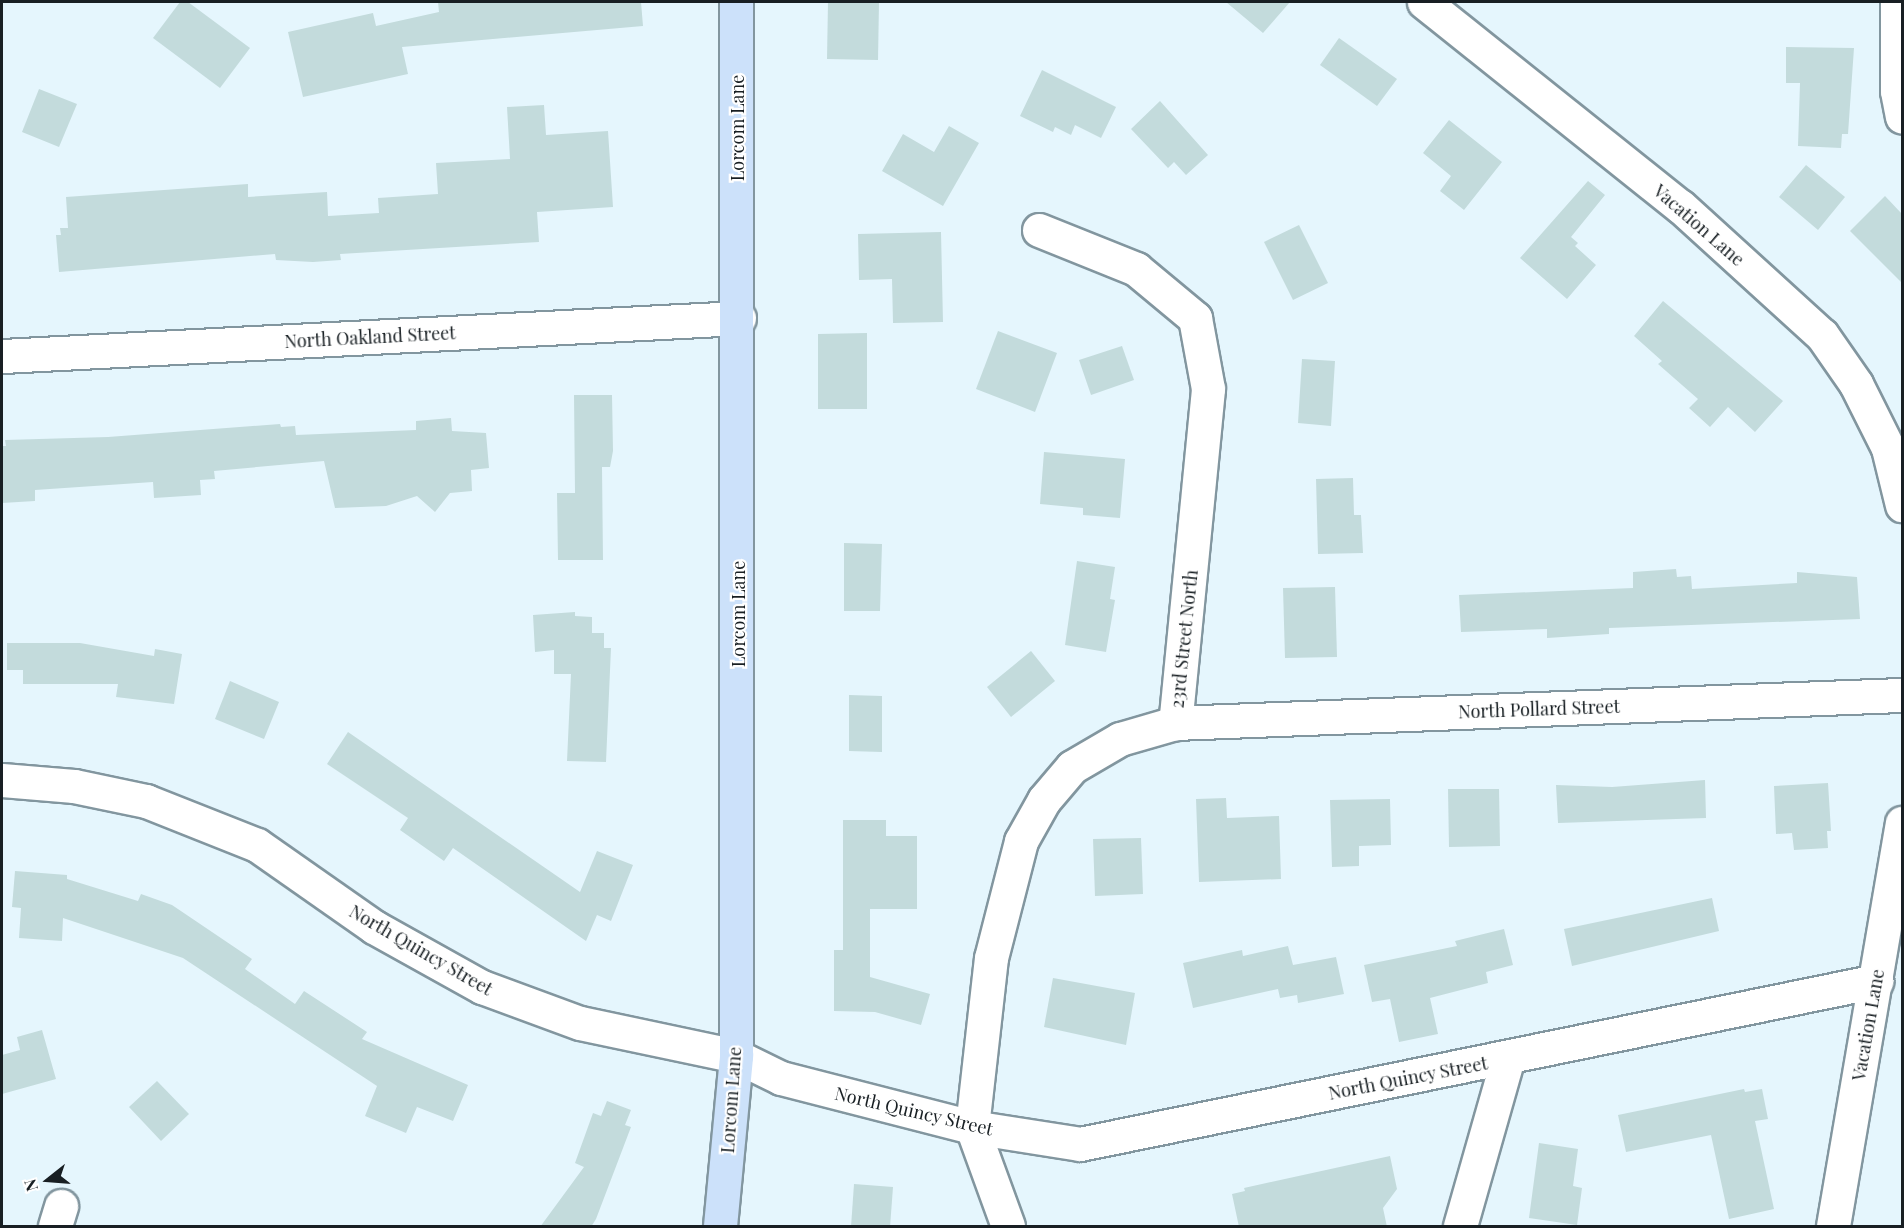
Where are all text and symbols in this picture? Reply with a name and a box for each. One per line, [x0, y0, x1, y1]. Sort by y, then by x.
street label: Lorcom Lane [726, 75, 748, 181]
street label: Vacation Lane [1649, 180, 1749, 270]
street label: North Oakland Street [284, 322, 456, 352]
street label: Lorcom Lane [727, 561, 749, 667]
street label: 23rd Street North [1166, 569, 1202, 709]
street label: North Pollard Street [1458, 695, 1620, 723]
street label: North Quincy Street [345, 900, 497, 1000]
street label: Vacation Lane [1848, 967, 1888, 1083]
street label: Lorcom Lane [717, 1046, 745, 1154]
street label: North Quincy Street [1326, 1052, 1490, 1104]
street label: North Quincy Street [833, 1082, 995, 1140]
north arrow [18, 1150, 78, 1210]
text: N [19, 1177, 42, 1194]

